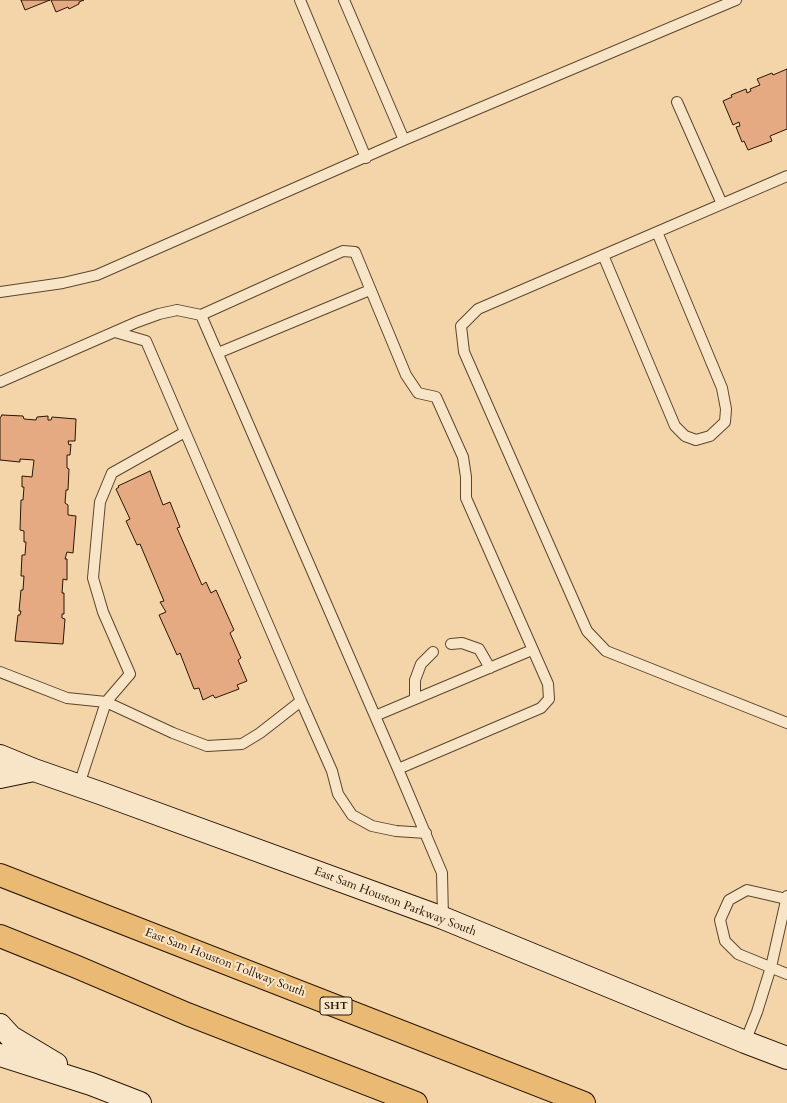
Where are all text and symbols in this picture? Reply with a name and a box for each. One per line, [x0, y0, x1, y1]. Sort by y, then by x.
street label: East Sam Houston Parkway South [312, 864, 478, 940]
street label: East Sam Houston Tollway South [143, 926, 307, 1000]
road number: SHT [320, 997, 352, 1015]

